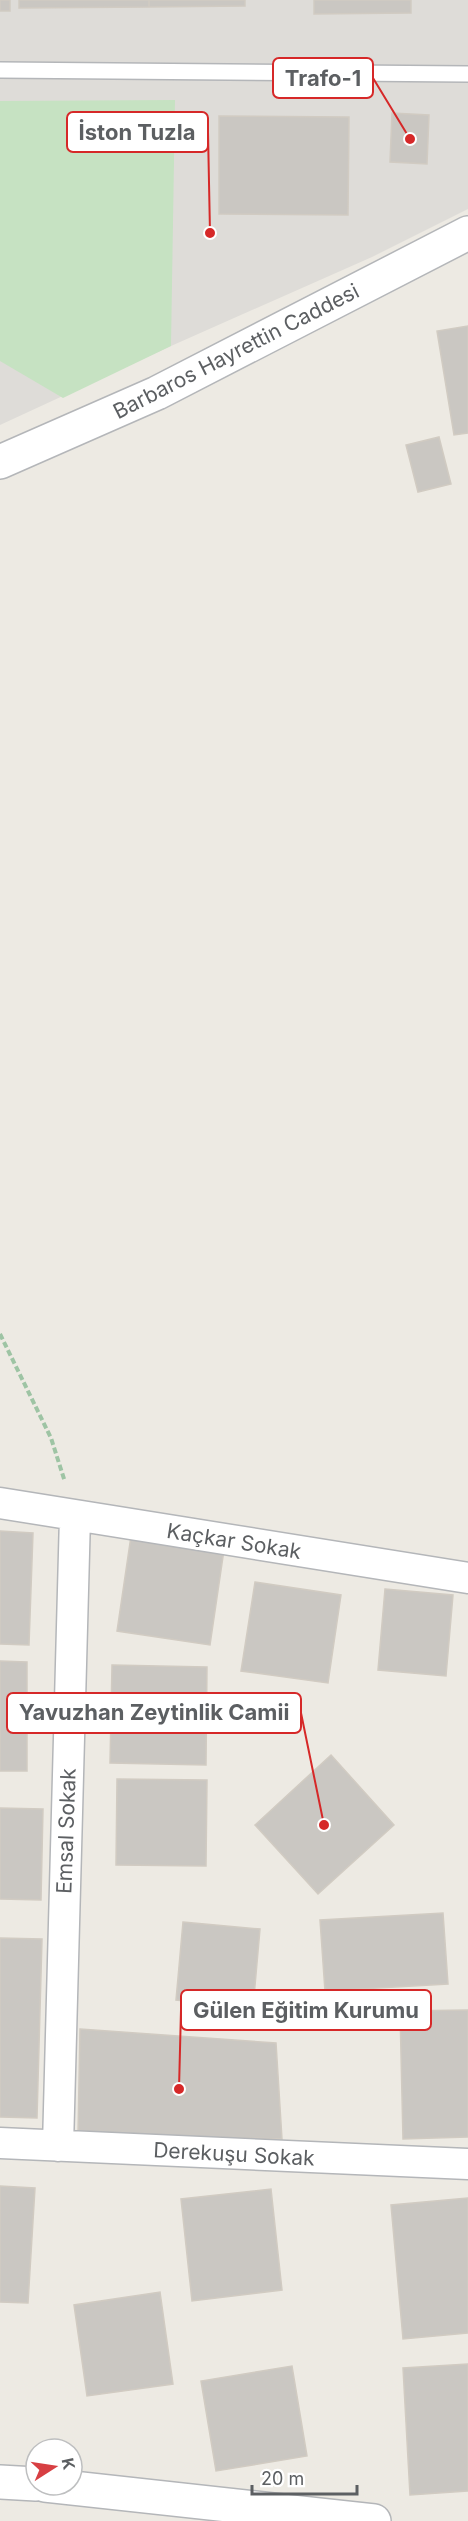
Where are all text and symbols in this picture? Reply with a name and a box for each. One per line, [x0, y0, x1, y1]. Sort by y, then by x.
callout: Trafo-1 [273, 58, 373, 98]
text: Trafo-1 [285, 65, 361, 91]
callout: İston Tuzla [67, 112, 208, 152]
text: İston Tuzla [79, 119, 195, 145]
street label: Barbaros Hayrettin Caddesi [109, 278, 363, 424]
street label: Kaçkar Sokak [165, 1518, 304, 1564]
callout: Yavuzhan Zeytinlik Camii [7, 1693, 301, 1733]
text: Yavuzhan Zeytinlik Camii [19, 1699, 289, 1725]
street label: Emsal Sokak [51, 1767, 81, 1894]
callout: Gülen Eği̇ti̇m Kurumu [181, 1990, 431, 2030]
text: Gülen Eği̇ti̇m Kurumu [193, 1997, 419, 2023]
street label: Derekuşu Sokak [153, 2137, 316, 2171]
north arrow [24, 2437, 84, 2497]
text: K [58, 2456, 80, 2472]
scale bar [252, 2458, 357, 2496]
text: 20 m [261, 2468, 304, 2489]

